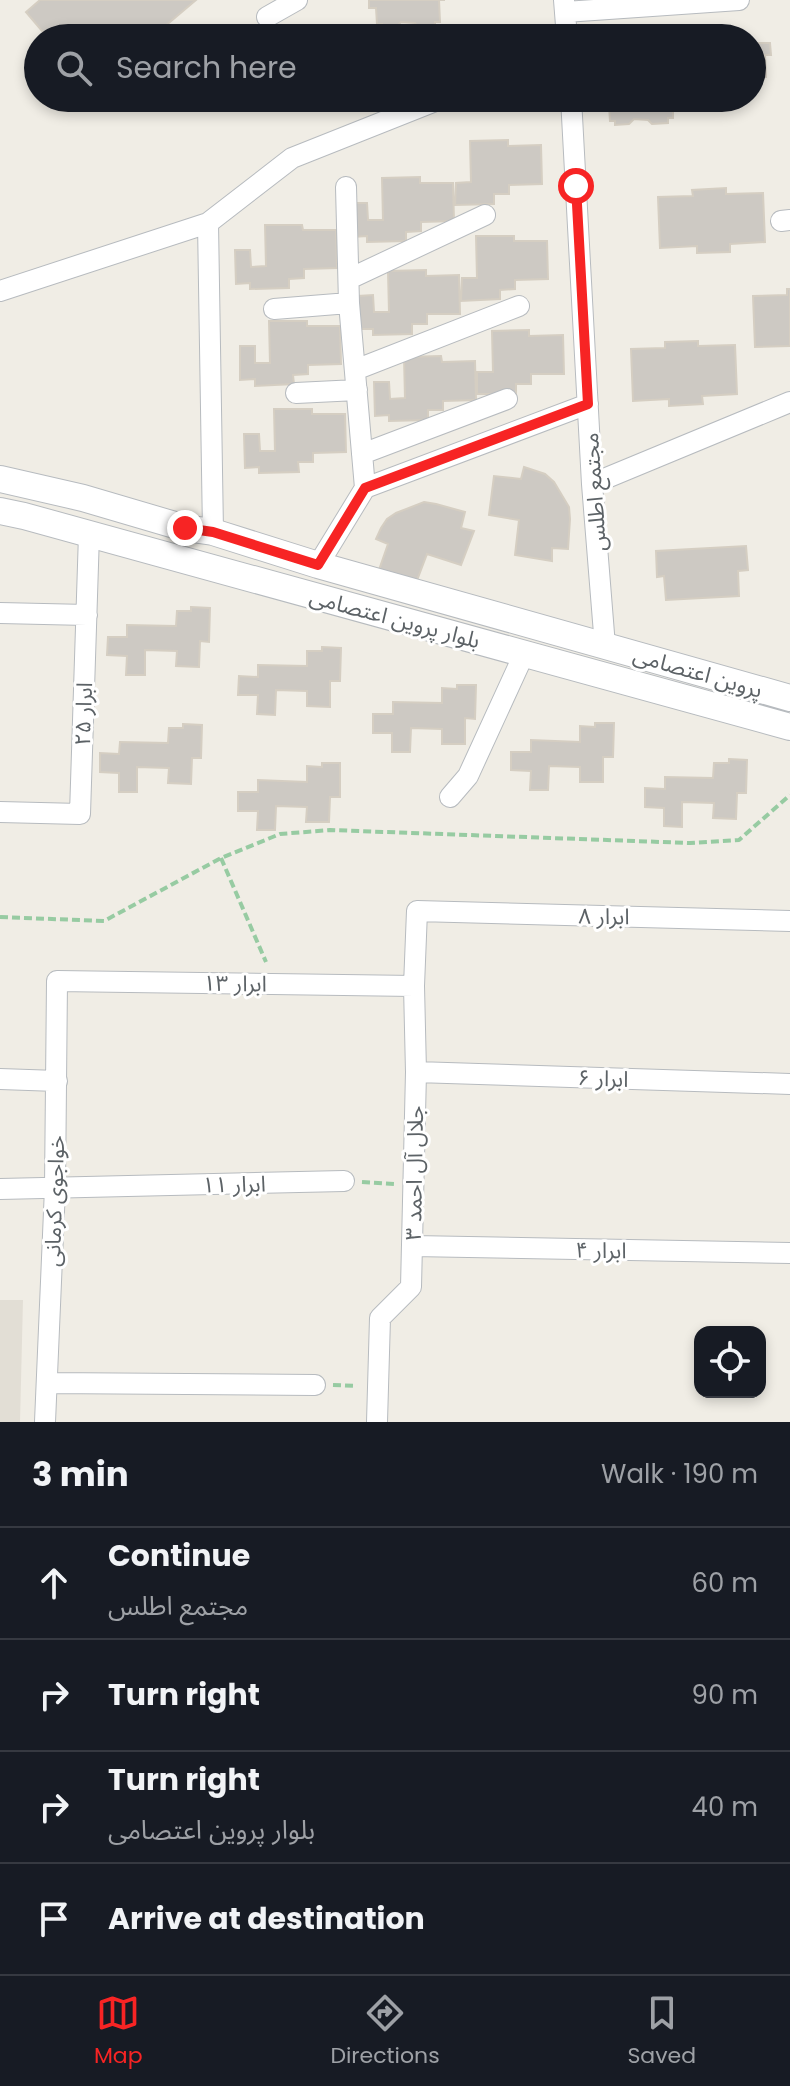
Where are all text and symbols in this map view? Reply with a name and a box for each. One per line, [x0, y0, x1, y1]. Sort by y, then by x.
search box [24, 24, 766, 112]
icon: search [52, 46, 96, 90]
text: Search here [116, 46, 297, 89]
route start [558, 168, 594, 204]
street label: مجتمع اطلس [575, 432, 615, 552]
route end [167, 510, 203, 546]
street label: بلوار پروین اعتصامی [306, 581, 484, 656]
street label: پروین اعتصامی [630, 639, 766, 706]
street label: ابرار ۲۵ [67, 682, 100, 746]
street label: ابرار ۸ [578, 901, 630, 932]
street label: ابرار ۱۳ [203, 967, 267, 1000]
street label: ابرار ۶ [577, 1062, 629, 1095]
street label: جلال آل احمد ۳ [398, 1105, 431, 1241]
street label: خواجوی کرمانی [37, 1135, 72, 1267]
street label: ابرار ۱۱ [202, 1168, 266, 1201]
street label: ابرار ۴ [575, 1235, 627, 1266]
map controls [694, 1326, 766, 1398]
button: locate [694, 1326, 766, 1398]
text: 3 min [32, 1450, 129, 1498]
text: Walk · 190 m [601, 1456, 758, 1492]
text: Continue [108, 1534, 250, 1577]
icon: ahead [32, 1561, 76, 1605]
text: 60 m [691, 1565, 758, 1601]
text: مجتمع اطلس [108, 1588, 248, 1624]
icon: right [32, 1673, 76, 1717]
text: Turn right [108, 1673, 260, 1716]
text: 90 m [692, 1677, 758, 1713]
text: Turn right [108, 1758, 260, 1801]
icon: right [32, 1785, 76, 1829]
text: 40 m [692, 1789, 758, 1825]
text: بلوار پروین اعتصامی [108, 1812, 315, 1848]
icon: arrive [32, 1897, 76, 1941]
text: Arrive at destination [108, 1897, 425, 1940]
tab: Map [94, 1991, 143, 2072]
tab: Directions [330, 1991, 440, 2072]
tab: Saved [627, 1991, 696, 2072]

